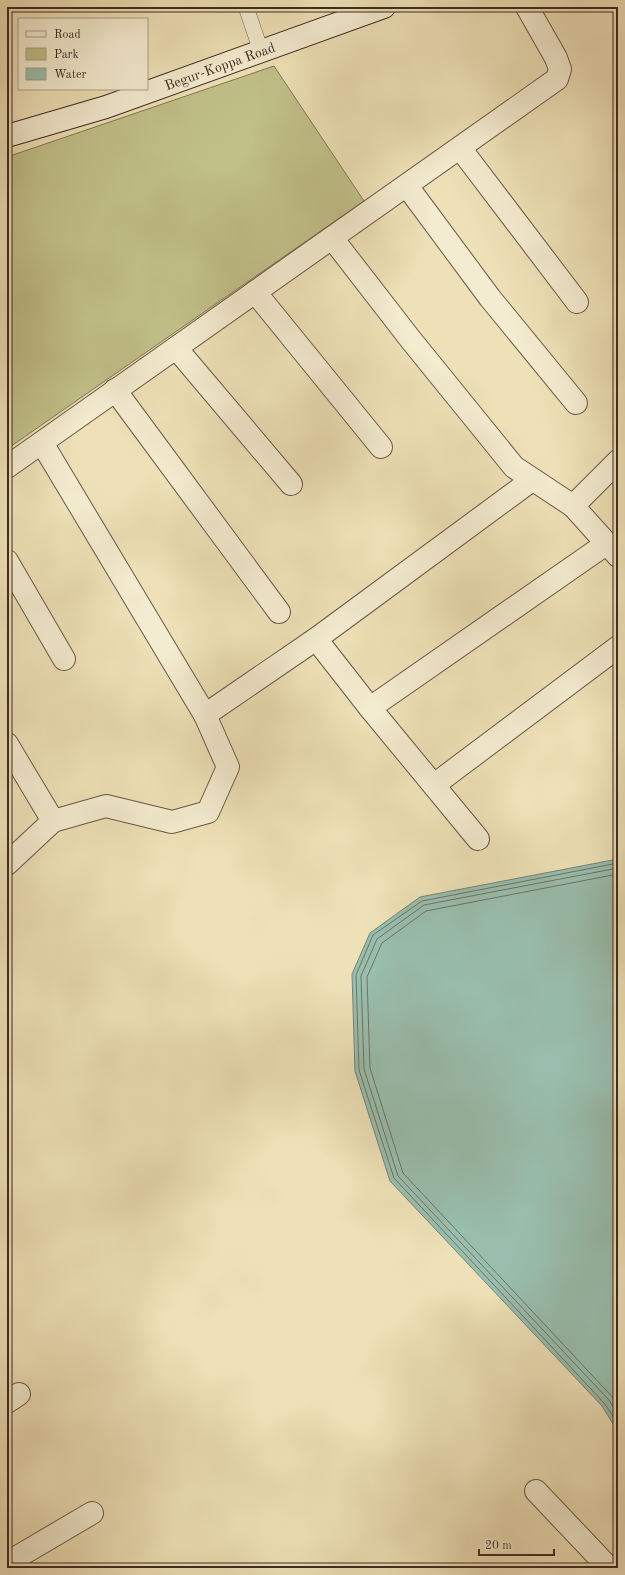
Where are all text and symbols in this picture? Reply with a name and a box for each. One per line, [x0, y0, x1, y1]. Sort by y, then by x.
legend [18, 18, 148, 90]
text: Road [54, 29, 81, 41]
street label: Begur-Koppa Road [163, 41, 277, 93]
text: Park [54, 49, 79, 61]
text: Water [54, 69, 87, 81]
scale bar [479, 1531, 554, 1557]
text: 20 m [485, 1540, 512, 1552]

